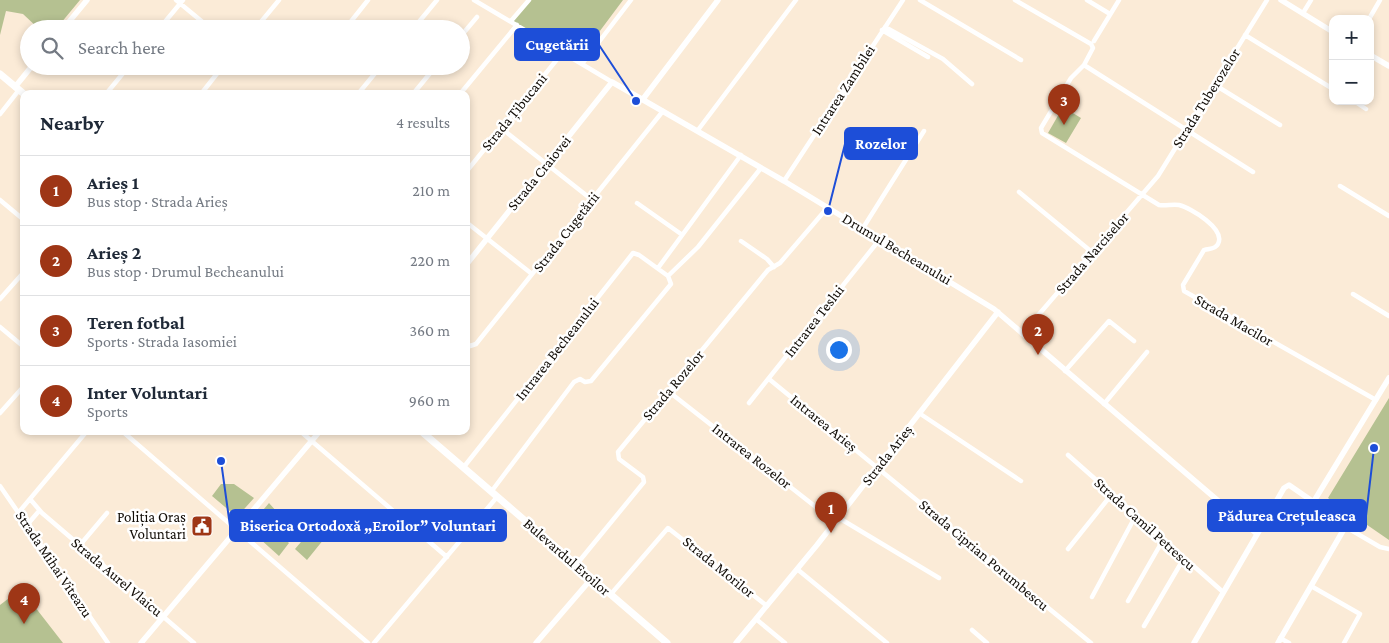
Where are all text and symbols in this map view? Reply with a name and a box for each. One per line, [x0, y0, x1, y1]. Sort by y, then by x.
map controls [1329, 15, 1374, 105]
button: + [1329, 15, 1374, 60]
search box [20, 20, 470, 75]
callout: Cugetării [515, 29, 599, 60]
icon: search [38, 34, 66, 62]
text: Cugetării [525, 36, 589, 53]
text: Search here [78, 37, 165, 58]
street label: Intrarea Zambilei [808, 42, 878, 138]
street label: Strada Tuberozelor [1169, 45, 1243, 151]
button: − [1329, 60, 1374, 105]
street label: Strada Țibucani [478, 70, 552, 155]
pin: 3 [1048, 84, 1080, 125]
text: Nearby [40, 111, 104, 135]
text: 4 results [396, 114, 450, 131]
callout: Rozelor [845, 128, 917, 159]
street label: Strada Craiovei [504, 133, 574, 213]
text: Rozelor [855, 135, 908, 152]
text: Arieș 1 [87, 172, 139, 193]
text: 1 [53, 182, 59, 199]
text: 210 m [412, 182, 450, 199]
street label: Strada Cugetării [530, 189, 603, 276]
text: Bus stop · Strada Arieș [87, 193, 228, 210]
street label: Strada Narciselor [1052, 208, 1132, 297]
street label: Drumul Becheanului [840, 210, 954, 288]
text: Arieș 2 [87, 242, 141, 263]
text: 2 [52, 252, 60, 269]
text: 220 m [410, 252, 450, 269]
text: Bus stop · Drumul Becheanului [87, 263, 284, 280]
street label: Intrarea Teslui [781, 282, 847, 360]
street label: Strada Macilor [1192, 291, 1277, 349]
street label: Intrarea Becheanului [512, 295, 602, 403]
text: Teren fotbal [87, 312, 185, 333]
pin: 2 [1022, 314, 1054, 355]
text: 3 [52, 322, 60, 339]
text: 360 m [409, 322, 450, 339]
text: Sports · Strada Iasomiei [87, 333, 237, 350]
your location [826, 337, 852, 363]
street label: Strada Rozelor [639, 346, 707, 423]
text: Inter Voluntari [87, 382, 208, 403]
street label: Intrarea Arieș [786, 391, 861, 456]
text: 4 [52, 392, 60, 409]
text: 960 m [409, 392, 450, 409]
text: Sports [87, 403, 128, 420]
street label: Intrarea Rozelor [709, 420, 795, 492]
street label: Strada Arieș [859, 422, 917, 489]
street label: Strada Camil Petrescu [1091, 474, 1199, 574]
pin: 1 [815, 492, 847, 533]
street label: Strada Ciprian Porumbescu [916, 496, 1052, 615]
callout: Pădurea Crețuleasca [1208, 500, 1366, 531]
text: Pădurea Crețuleasca [1218, 507, 1356, 526]
street label: Strada Mihai Viteazu [13, 508, 96, 620]
place label: Poliția Oraș Voluntari [117, 509, 186, 542]
callout: Biserica Ortodoxă „Eroilor” Voluntari [230, 510, 506, 541]
public building icon: Poliția Oraș Voluntari [190, 514, 214, 538]
street label: Bulevardul Eroilor [521, 515, 614, 599]
text: Biserica Ortodoxă „Eroilor” Voluntari [240, 517, 496, 534]
street label: Strada Morilor [680, 533, 759, 601]
street label: Strada Aurel Vlaicu [68, 534, 166, 620]
pin: 4 [8, 583, 40, 624]

